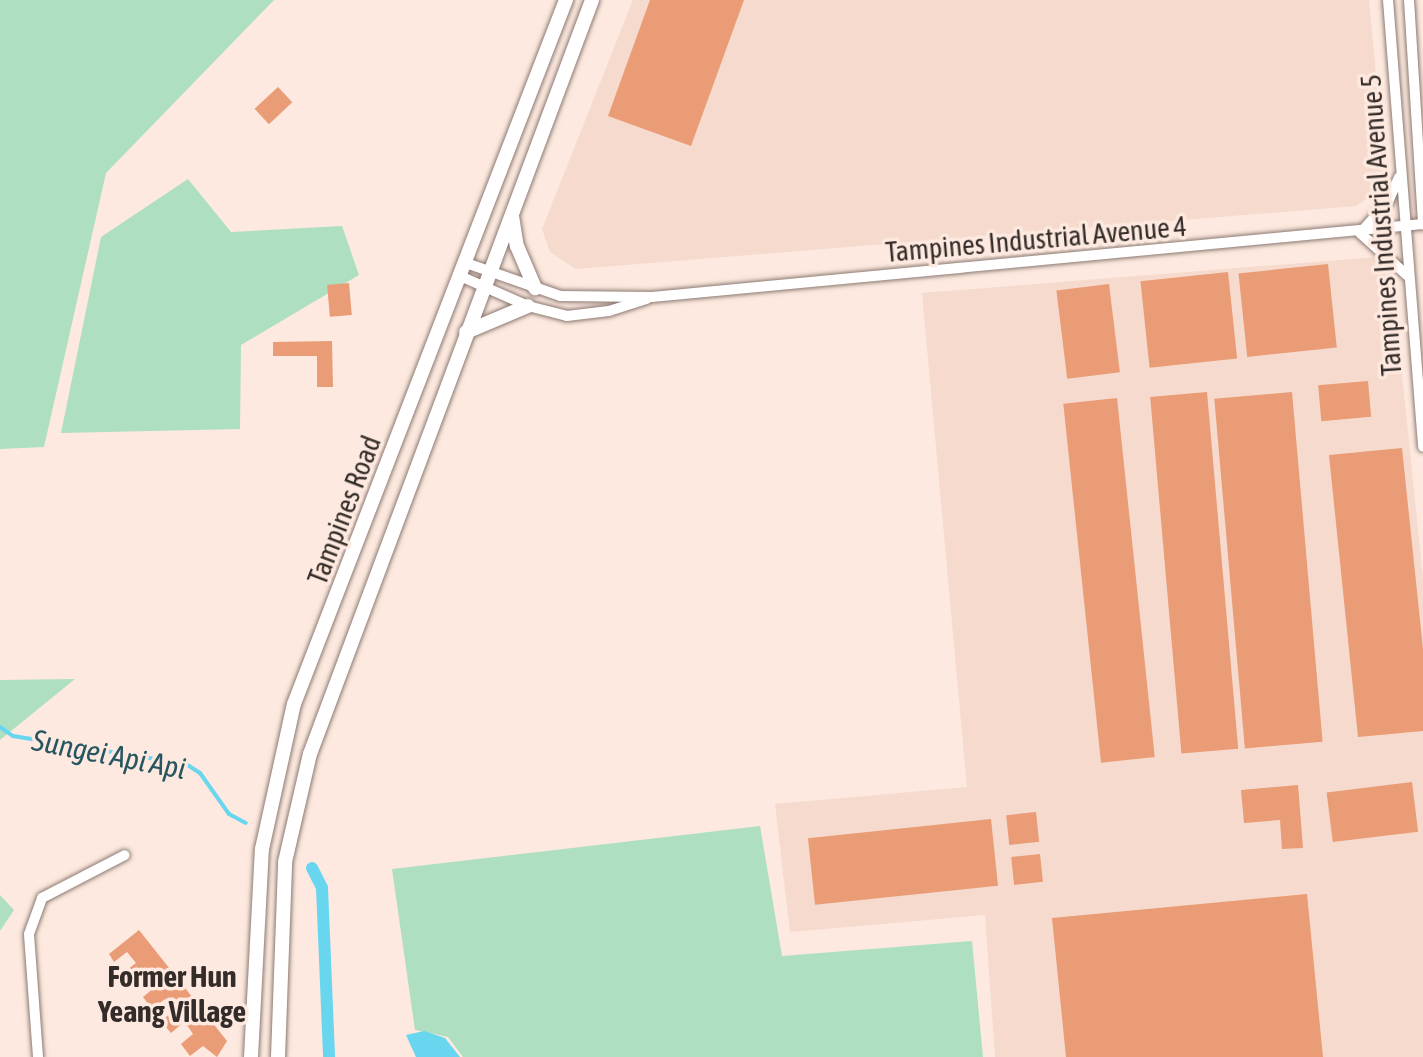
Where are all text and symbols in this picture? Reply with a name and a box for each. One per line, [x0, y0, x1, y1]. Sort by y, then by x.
street label: Tampines Industrial Avenue 5 [1354, 73, 1408, 377]
street label: Tampines Industrial Avenue 4 [884, 209, 1188, 269]
street label: Tampines Road [300, 431, 388, 589]
water label: Sungei Api Api [29, 721, 189, 787]
district label: Former Hun Yeang Village [98, 958, 246, 1028]

